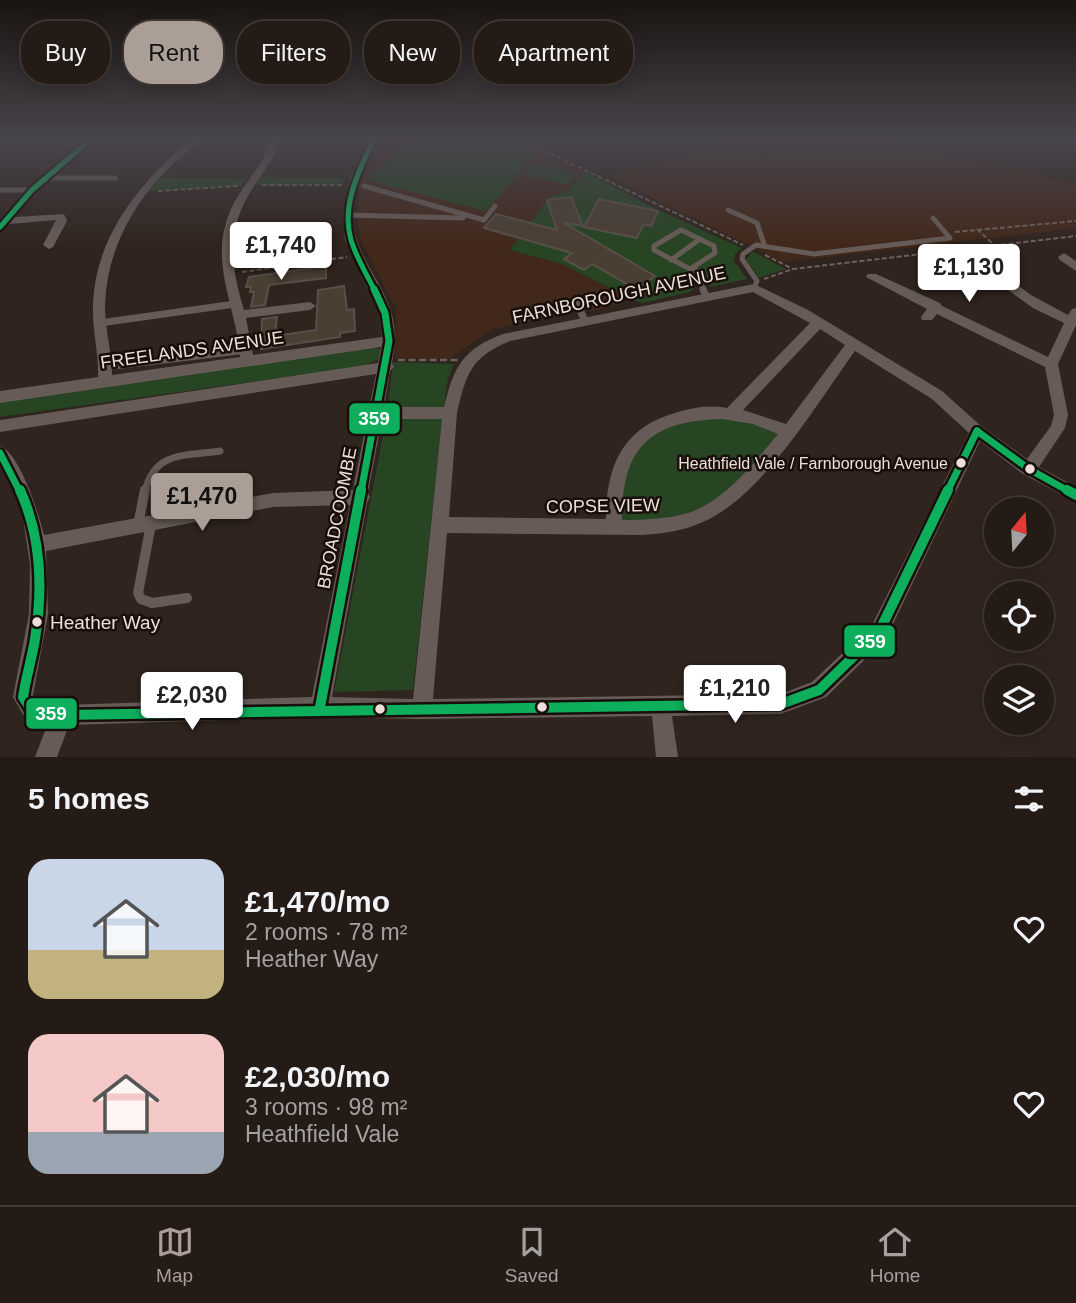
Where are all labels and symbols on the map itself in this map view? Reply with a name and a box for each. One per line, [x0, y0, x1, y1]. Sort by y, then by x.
pin: £1,740 [224, 222, 338, 282]
pin: £1,130 [912, 244, 1026, 304]
street label: FARNBOROUGH AVENUE [510, 263, 728, 327]
street label: FREELANDS AVENUE [99, 327, 285, 373]
line badge: 359 [348, 402, 401, 435]
text: 359 [358, 408, 390, 429]
street label: BROADCOOMBE [313, 445, 361, 591]
place label: Heathfield Vale / Farnborough Avenue [678, 455, 948, 472]
marker: Heathfield Vale / Farnborough Avenue [954, 456, 968, 470]
unlabelled marker [1023, 462, 1037, 476]
pin: £1,470 [145, 474, 259, 533]
street label: COPSE VIEW [546, 495, 660, 517]
north arrow [984, 497, 1054, 567]
place label: Heather Way [50, 612, 161, 633]
marker: Heather Way [30, 615, 44, 629]
line badge: 359 [843, 624, 896, 658]
text: 359 [854, 631, 886, 652]
pin: £1,210 [678, 666, 792, 725]
pin: £2,030 [135, 672, 249, 732]
line badge: 359 [25, 697, 78, 730]
unlabelled marker [535, 700, 549, 714]
unlabelled marker [373, 702, 387, 716]
text: 359 [35, 703, 67, 724]

